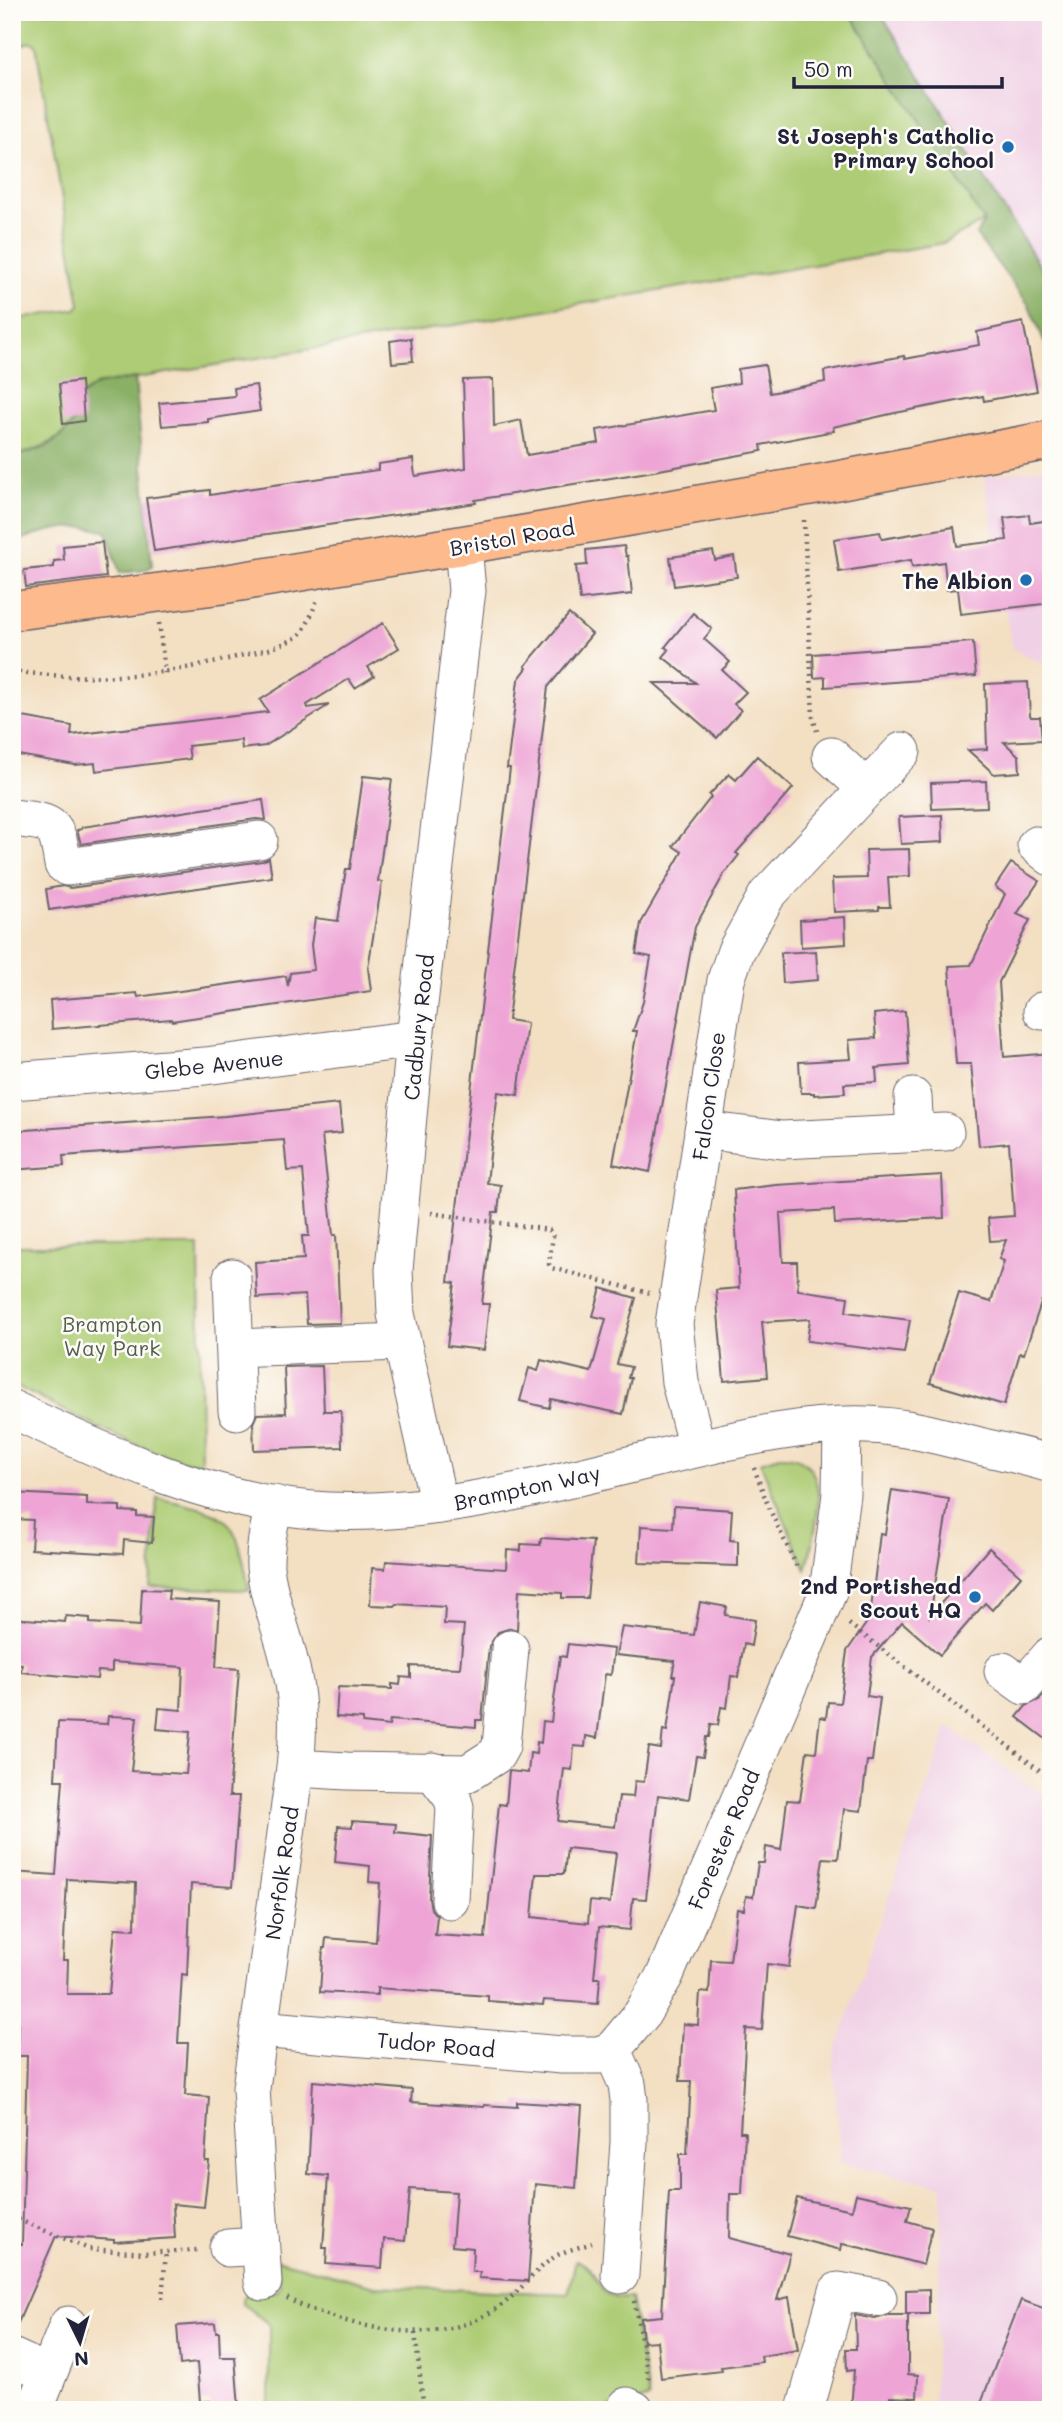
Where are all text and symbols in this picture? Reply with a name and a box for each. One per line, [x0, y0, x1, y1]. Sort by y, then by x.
scale bar [794, 46, 1002, 90]
text: 50 m [804, 55, 853, 82]
place label: St Joseph's Catholic Primary School [777, 122, 994, 174]
marker: St Joseph's Catholic Primary School [1000, 139, 1016, 155]
street label: Bristol Road [448, 513, 576, 561]
place label: The Albion [902, 567, 1012, 594]
marker: The Albion [1018, 572, 1034, 588]
street label: Cadbury Road [397, 953, 439, 1101]
street label: Falcon Close [686, 1030, 730, 1162]
street label: Glebe Avenue [143, 1043, 285, 1085]
park label: Brampton Way Park [62, 1310, 162, 1361]
street label: Brampton Way [451, 1458, 603, 1516]
place label: 2nd Portishead Scout HQ [800, 1572, 961, 1623]
marker: 2nd Portishead Scout HQ [967, 1589, 983, 1605]
street label: Forester Road [681, 1765, 765, 1913]
street label: Norfolk Road [258, 1804, 304, 1942]
street label: Tudor Road [376, 2025, 496, 2063]
north arrow [46, 2306, 116, 2376]
text: N [73, 2346, 90, 2373]

